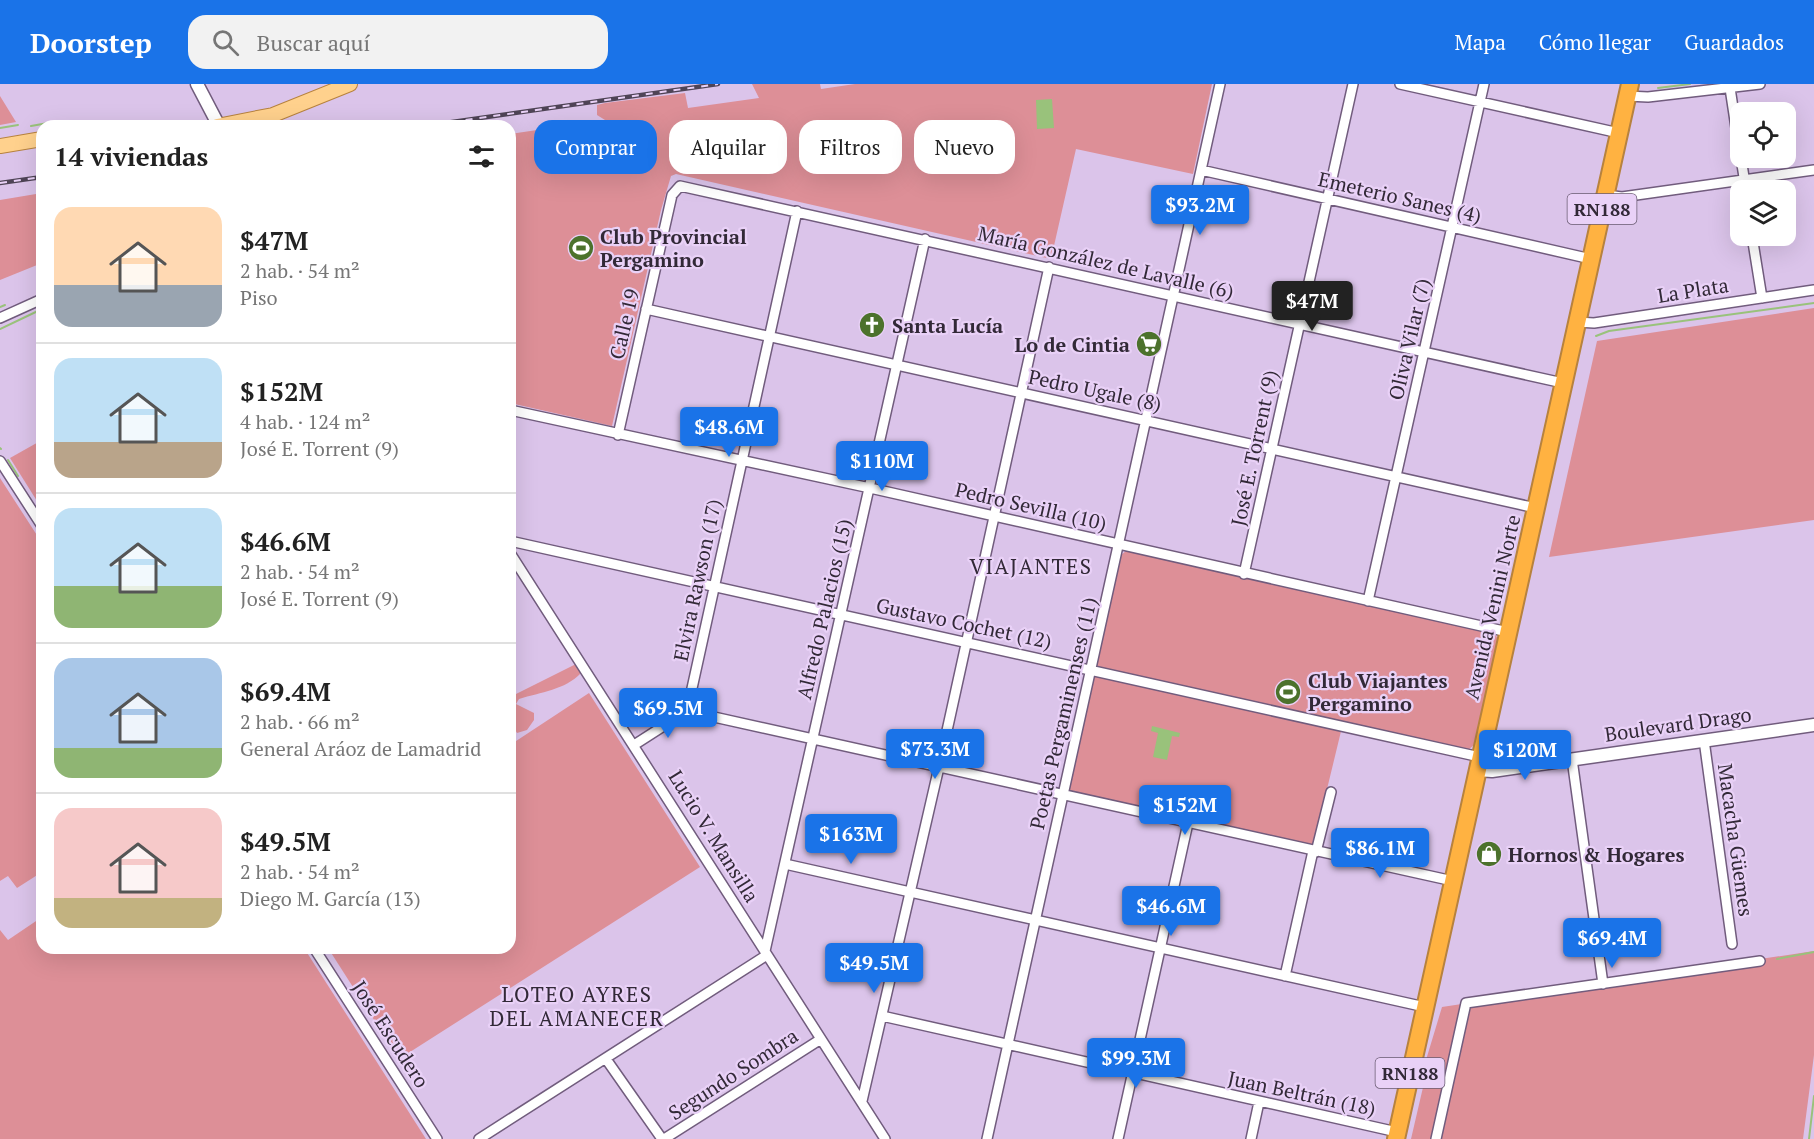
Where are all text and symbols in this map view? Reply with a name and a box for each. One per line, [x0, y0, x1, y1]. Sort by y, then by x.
search box [188, 15, 608, 69]
text: Doorstep [30, 24, 152, 61]
icon: search [209, 26, 242, 59]
text: Buscar aquí [257, 28, 370, 57]
text: Mapa [1454, 28, 1506, 56]
text: Cómo llegar [1539, 28, 1651, 56]
text: Guardados [1684, 28, 1784, 56]
map controls [1730, 102, 1796, 246]
button: locate [1730, 102, 1796, 168]
chip: Comprar [534, 120, 657, 174]
chip: Alquilar [669, 120, 787, 174]
chip: Filtros [799, 120, 902, 174]
chip: Nuevo [914, 120, 1015, 174]
text: 14 viviendas [54, 139, 208, 173]
icon: filters [465, 140, 498, 173]
street label: Emeterio Sanes (4) [1316, 165, 1484, 229]
button: layers [1730, 180, 1796, 246]
pin: $93.2M [1151, 185, 1249, 236]
text: $93.2M [1165, 191, 1235, 218]
road number: RN188 [1568, 194, 1636, 224]
street label: María González de Lavalle (6) [975, 219, 1237, 305]
text: $47M [240, 223, 308, 257]
place label: Club Provincial Pergamino [600, 223, 747, 273]
icon: home [102, 231, 174, 303]
sports icon: Club Provincial Pergamino [566, 233, 596, 263]
text: 2 hab. · 54 m² [240, 257, 360, 284]
street label: La Plata [1656, 271, 1730, 309]
street label: Oliva Vilar (7) [1382, 275, 1436, 403]
pin: $47M [1276, 281, 1348, 332]
text: Piso [240, 284, 278, 311]
street label: Calle 19 [603, 286, 645, 362]
text: $47M [1286, 287, 1338, 314]
church icon: Santa Lucía [857, 310, 887, 340]
place label: Santa Lucía [892, 312, 1003, 339]
supermarket icon: Lo de Cintia [1134, 329, 1164, 359]
place label: Lo de Cintia [1015, 331, 1130, 358]
street label: Pedro Ugale (8) [1026, 363, 1164, 417]
street label: José E. Torrent (9) [1224, 367, 1284, 529]
text: $152M [240, 374, 323, 408]
icon: home [102, 382, 174, 454]
pin: $48.6M [680, 407, 778, 458]
text: 4 hab. · 124 m² [240, 408, 370, 435]
text: $48.6M [694, 413, 764, 440]
text: José E. Torrent (9) [240, 435, 399, 462]
pin: $110M [840, 441, 924, 492]
text: $110M [850, 447, 914, 474]
street label: Pedro Sevilla (10) [953, 475, 1109, 537]
street label: Elvira Rawson (17) [667, 496, 727, 664]
street label: Avenida Venini Norte [1458, 512, 1526, 702]
street label: Alfredo Palacios (15) [790, 516, 858, 702]
text: $46.6M [240, 524, 331, 558]
icon: home [102, 532, 174, 604]
district label: VIAJANTES [970, 552, 1092, 580]
text: 2 hab. · 54 m² [240, 558, 360, 585]
text: José E. Torrent (9) [240, 585, 399, 612]
street label: Gustavo Cochet (12) [874, 591, 1054, 655]
street label: Poetas Pergaminenses (11) [1023, 594, 1103, 832]
place label: Club Viajantes Pergamino [1308, 667, 1448, 717]
text: $69.4M [240, 674, 331, 708]
sports icon: Club Viajantes Pergamino [1273, 677, 1303, 707]
icon: home [102, 682, 174, 754]
pin: $69.5M [619, 688, 717, 739]
text: $69.5M [633, 694, 703, 721]
street label: Boulevard Drago [1603, 700, 1753, 748]
text: 2 hab. · 66 m² [240, 708, 360, 735]
pin: $73.3M [886, 729, 984, 780]
pin: $120M [1483, 730, 1567, 781]
text: General Aráoz de Lamadrid [240, 735, 481, 762]
text: $73.3M [900, 735, 970, 762]
text: $120M [1493, 736, 1557, 763]
street label: Macacha Güemes [1712, 762, 1760, 918]
street label: Lucio V. Mansilla [663, 765, 765, 907]
pin: $152M [1143, 785, 1227, 836]
text: $152M [1153, 791, 1217, 818]
pin: $163M [809, 814, 893, 865]
text: $163M [819, 820, 883, 847]
text: $49.5M [240, 824, 331, 858]
pin: $86.1M [1331, 828, 1429, 879]
icon: home [102, 832, 174, 904]
text: $86.1M [1345, 834, 1415, 861]
shop icon: Hornos & Hogares [1474, 839, 1504, 869]
place label: Hornos & Hogares [1508, 841, 1684, 868]
text: 2 hab. · 54 m² [240, 858, 360, 885]
text: Diego M. García (13) [240, 885, 421, 912]
pin: $46.6M [1122, 886, 1220, 937]
text: $46.6M [1136, 892, 1206, 919]
pin: $69.4M [1563, 918, 1661, 969]
text: $69.4M [1577, 924, 1647, 951]
pin: $49.5M [825, 943, 923, 994]
text: $49.5M [839, 949, 909, 976]
street label: José Escudero [346, 975, 436, 1093]
district label: LOTEO AYRES DEL AMANECER [490, 980, 664, 1032]
street label: Segundo Sombra [663, 1022, 803, 1126]
pin: $99.3M [1087, 1038, 1185, 1089]
text: $99.3M [1101, 1044, 1171, 1071]
road number: RN188 [1376, 1058, 1444, 1088]
street label: Juan Beltrán (18) [1226, 1064, 1378, 1122]

